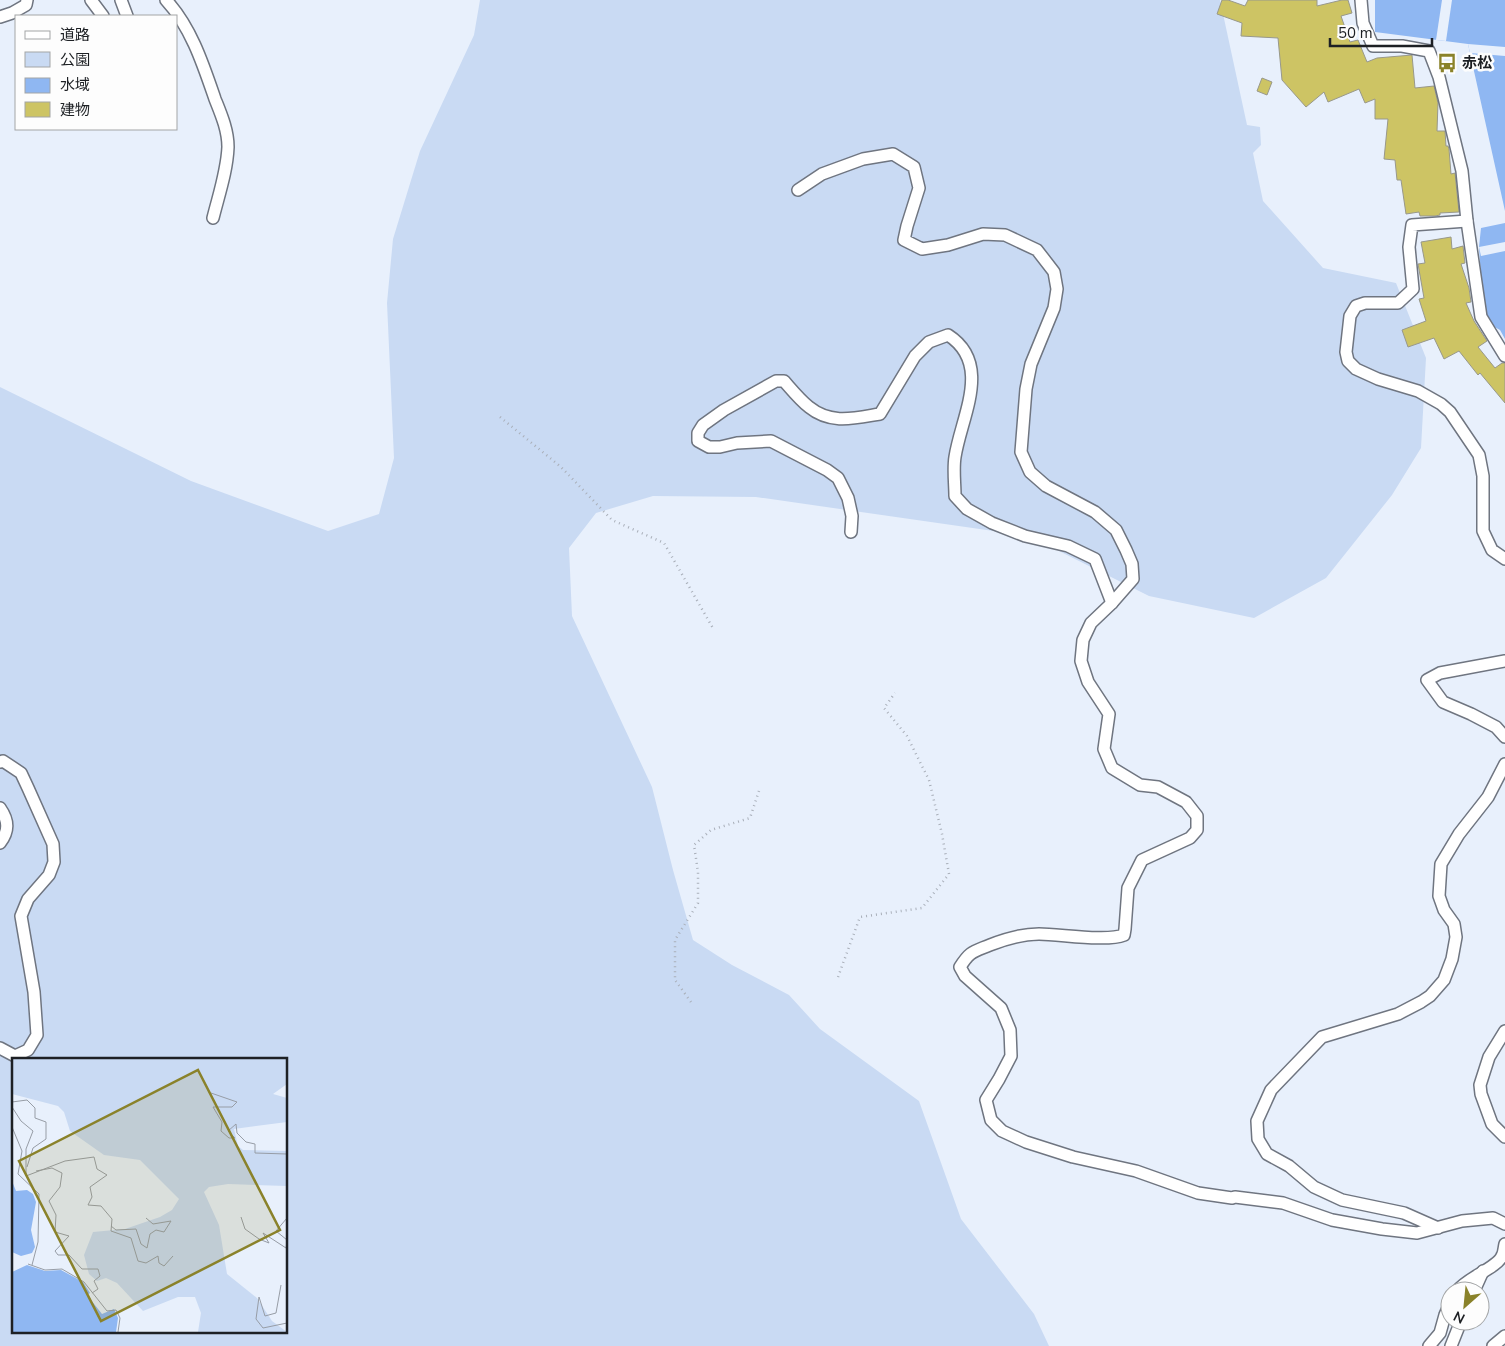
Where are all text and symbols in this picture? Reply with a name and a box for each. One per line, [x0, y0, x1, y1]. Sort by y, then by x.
legend [15, 15, 178, 130]
scale bar [1330, 15, 1432, 47]
text: 50 m [1338, 23, 1373, 43]
text: 道路 [60, 25, 90, 45]
text: 公園 [60, 50, 90, 70]
bus stop icon: 赤松 [1436, 52, 1458, 74]
place label: 赤松 [1462, 53, 1492, 73]
text: 水域 [60, 75, 90, 95]
text: 建物 [60, 100, 90, 120]
inset map [12, 1058, 288, 1334]
north arrow [1440, 1281, 1490, 1331]
text: N [1450, 1306, 1468, 1328]

